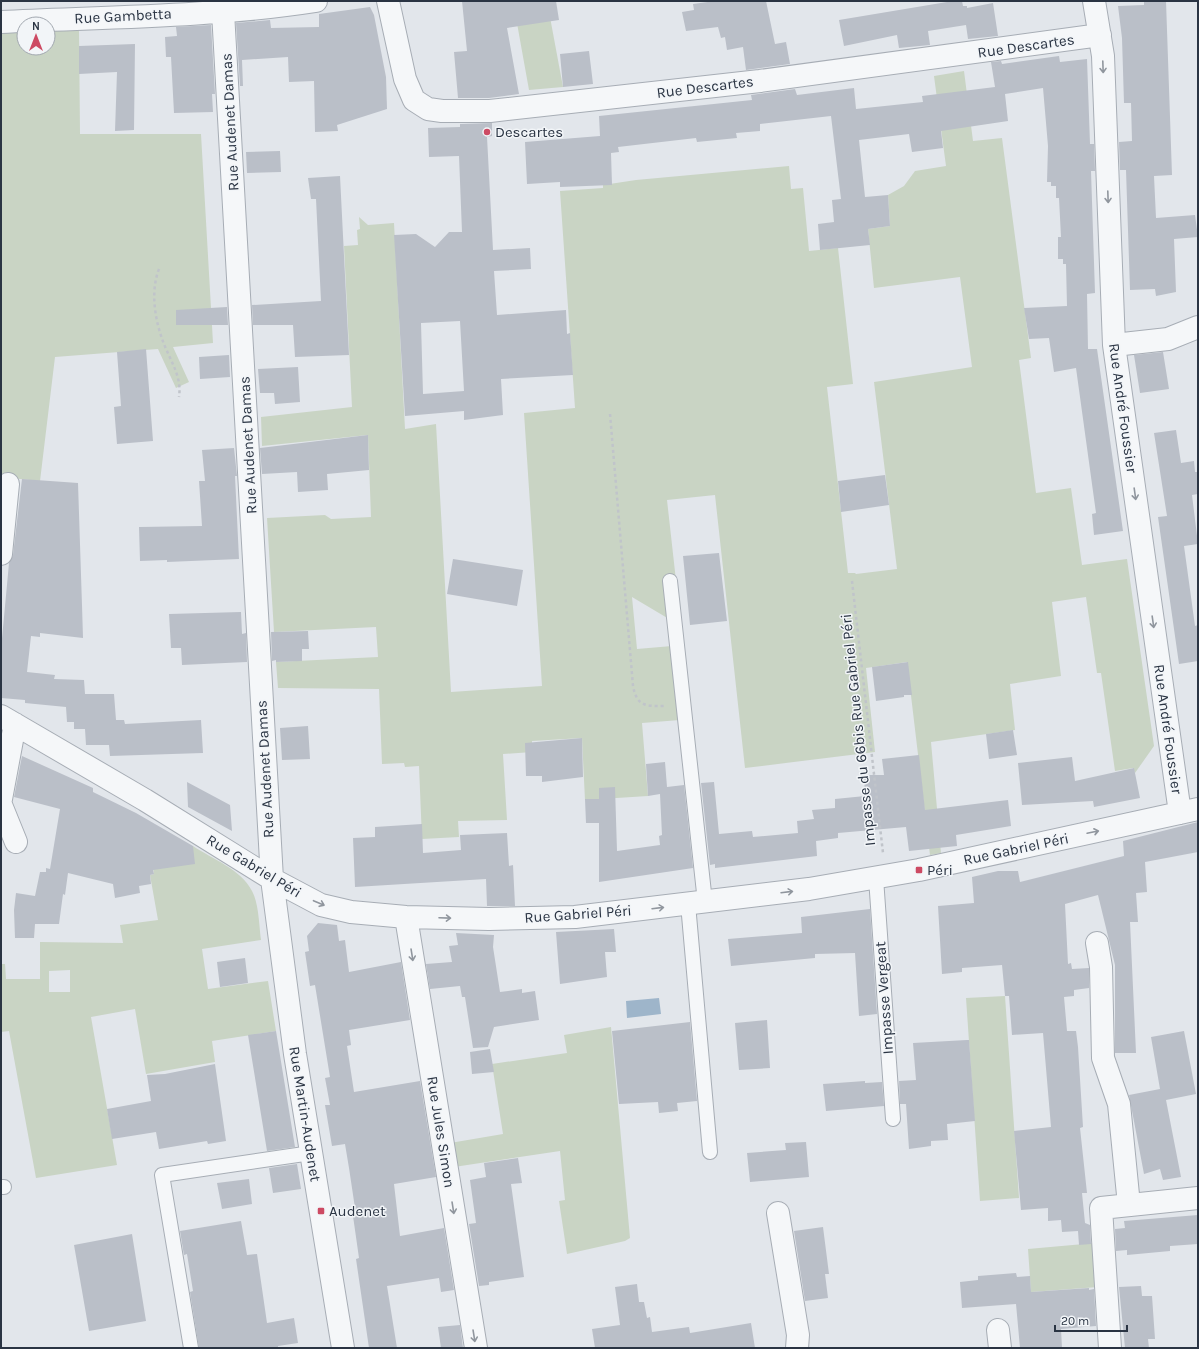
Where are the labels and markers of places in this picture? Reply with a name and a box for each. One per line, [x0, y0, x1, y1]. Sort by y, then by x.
place label: Descartes [495, 123, 563, 141]
marker: Descartes [482, 127, 492, 137]
place label: Péri [927, 861, 953, 879]
marker: Péri [914, 865, 924, 875]
place label: Audenet [329, 1202, 386, 1220]
marker: Audenet [316, 1206, 326, 1216]

